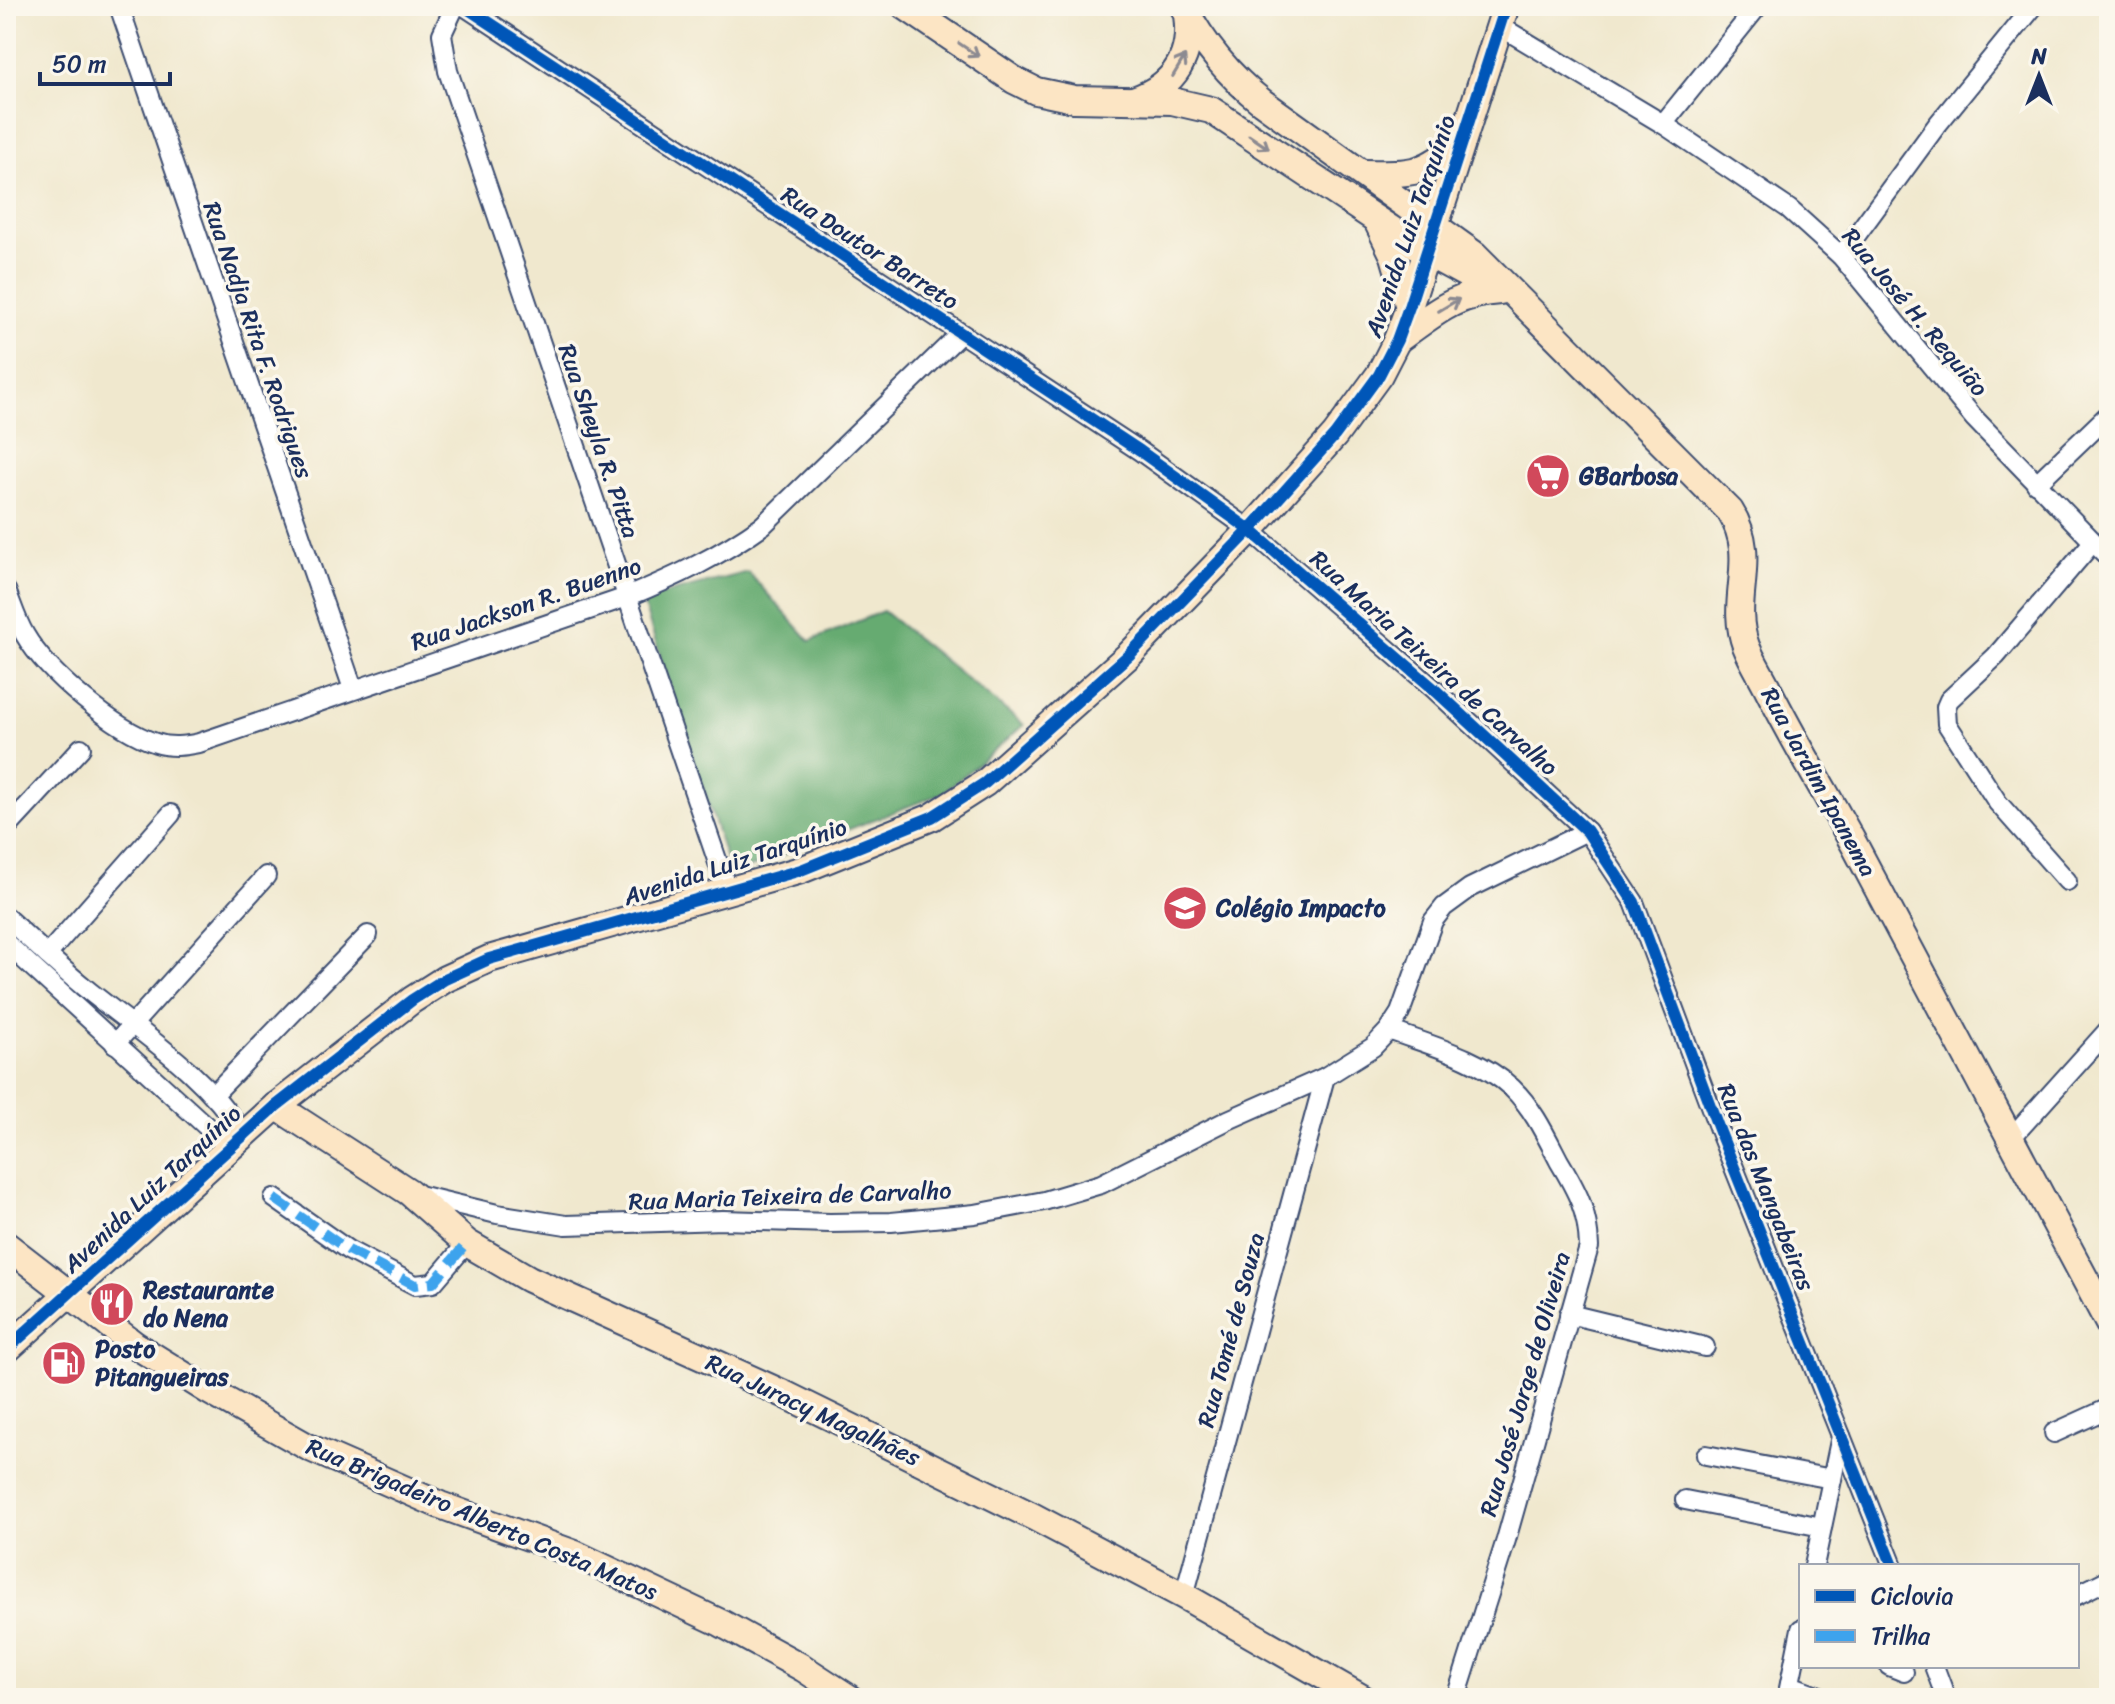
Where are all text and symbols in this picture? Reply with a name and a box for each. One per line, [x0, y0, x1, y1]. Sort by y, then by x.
scale bar [40, 36, 170, 86]
north arrow [1999, 36, 2079, 116]
text: N [2030, 37, 2047, 76]
one-way arrow [958, 42, 980, 58]
text: 50 m [52, 43, 107, 85]
one-way arrow [1170, 55, 1187, 77]
street label: Avenida Luiz Tarquínio [1352, 109, 1468, 344]
one-way arrow [1248, 134, 1270, 150]
street label: Rua Doutor Barreto [772, 174, 968, 322]
street label: Rua Nadja Rita F. Rodrigues [191, 196, 325, 485]
street label: Rua José H. Requião [1831, 218, 1999, 406]
one-way arrow [1437, 296, 1459, 313]
street label: Rua Sheyla R. Pitta [546, 338, 652, 544]
supermarket icon: GBarbosa [1524, 452, 1572, 500]
place label: GBarbosa [1579, 455, 1679, 497]
street label: Rua Maria Teixeira de Carvalho [1300, 539, 1568, 787]
street label: Rua Jackson R. Buenno [405, 545, 647, 663]
street label: Rua Jardim Ipanema [1749, 679, 1889, 885]
street label: Avenida Luiz Tarquínio [617, 806, 852, 918]
school or university icon: Colégio Impacto [1161, 884, 1209, 932]
place label: Colégio Impacto [1215, 887, 1387, 929]
street label: Rua das Mangabeiras [1705, 1077, 1827, 1298]
street label: Avenida Luiz Tarquínio [52, 1094, 252, 1285]
street label: Rua Maria Teixeira de Carvalho [628, 1169, 952, 1223]
street label: Rua Tomé de Souza [1185, 1228, 1277, 1432]
street label: Rua José Jorge de Oliveira [1467, 1247, 1583, 1521]
place label: Restaurante do Nena [142, 1269, 275, 1339]
restaurant icon: Restaurante do Nena [88, 1280, 136, 1328]
place label: Posto Pitangueiras [95, 1328, 229, 1398]
fuel station icon: Posto Pitangueiras [40, 1339, 88, 1387]
street label: Rua Juracy Magalhães [699, 1342, 928, 1479]
street label: Rua Brigadeiro Alberto Costa Matos [300, 1426, 665, 1612]
legend [1799, 1564, 2079, 1668]
text: Ciclovia [1871, 1575, 1953, 1617]
text: Trilha [1871, 1615, 1931, 1657]

